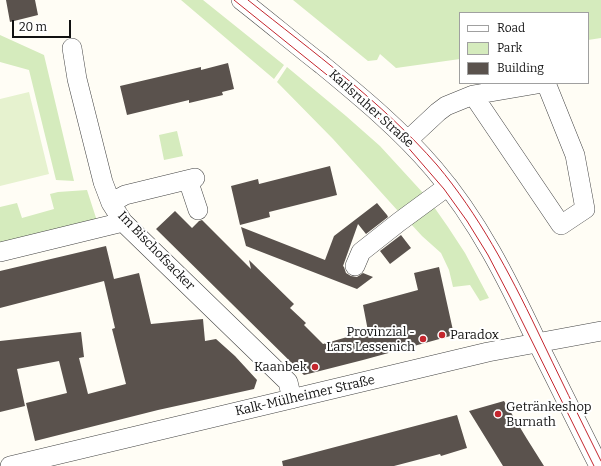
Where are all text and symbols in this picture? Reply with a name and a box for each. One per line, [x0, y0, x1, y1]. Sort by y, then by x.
scale bar [14, 12, 73, 38]
legend [459, 12, 589, 84]
text: 20 m [19, 20, 47, 34]
text: Road [497, 21, 525, 35]
text: Park [497, 41, 522, 55]
text: Building [497, 61, 544, 75]
street label: Karlsruher Straße [325, 67, 417, 151]
street label: Im Bischofsacker [114, 208, 198, 294]
place label: Provinzial - Lars Lessenich [326, 324, 415, 355]
place label: Paradox [450, 327, 499, 343]
marker: Paradox [437, 330, 447, 340]
marker: Provinzial - Lars Lessenich [418, 334, 428, 344]
place label: Kaanbek [254, 359, 307, 375]
marker: Kaanbek [310, 362, 320, 372]
street label: Kalk-Mülheimer Straße [234, 372, 376, 420]
place label: Getränkeshop Burnath [506, 399, 592, 430]
marker: Getränkeshop Burnath [493, 409, 503, 419]

